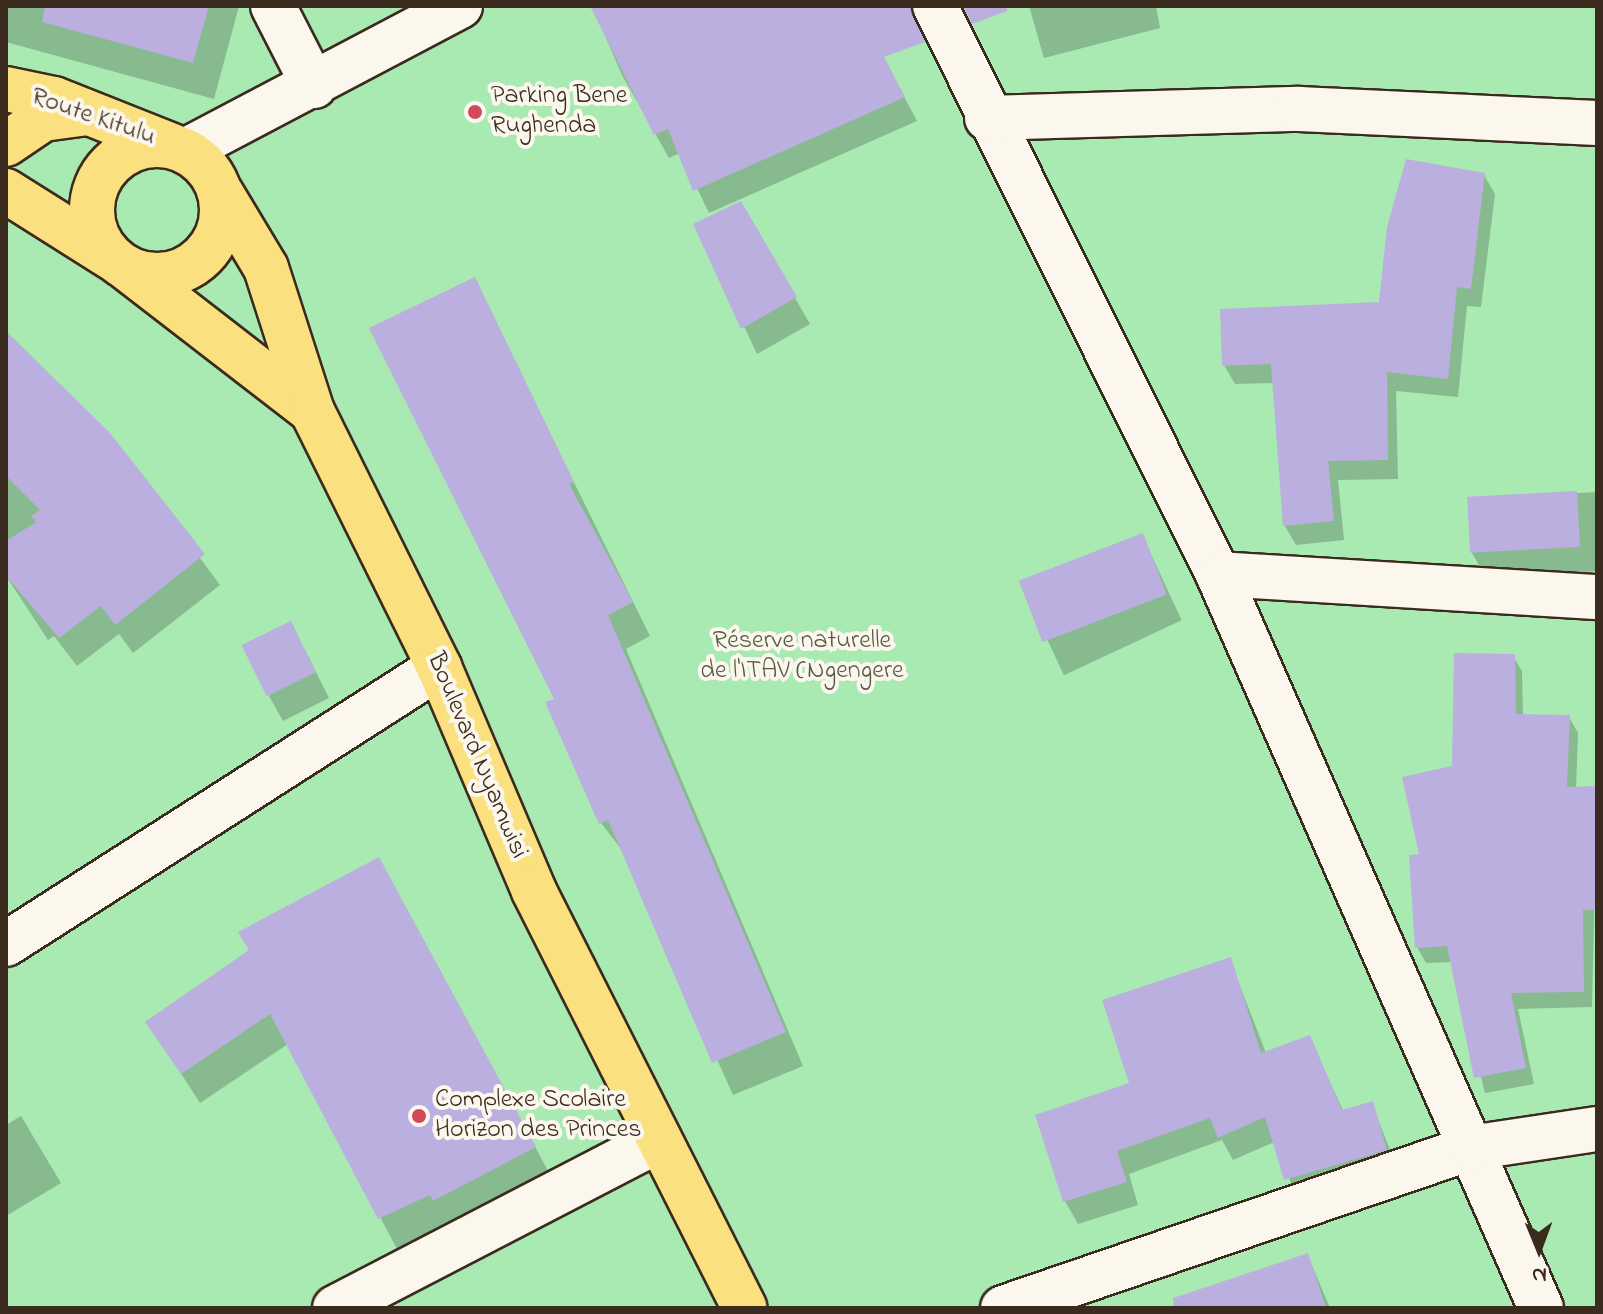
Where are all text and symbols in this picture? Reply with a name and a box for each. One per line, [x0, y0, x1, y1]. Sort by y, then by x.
place label: Parking Bene Rughenda [491, 81, 627, 142]
street label: Route Kitulu [27, 82, 159, 154]
marker: Parking Bene Rughenda [466, 103, 484, 121]
park label: Réserve naturelle de l'ITAV (Ngengere [700, 626, 904, 688]
street label: Boulevard Nyamwisi [418, 648, 534, 864]
place label: Complexe Scolaire Horizon des Princes [435, 1085, 642, 1146]
marker: Complexe Scolaire Horizon des Princes [410, 1107, 428, 1125]
north arrow [1499, 1210, 1579, 1290]
text: N [1532, 1258, 1547, 1290]

